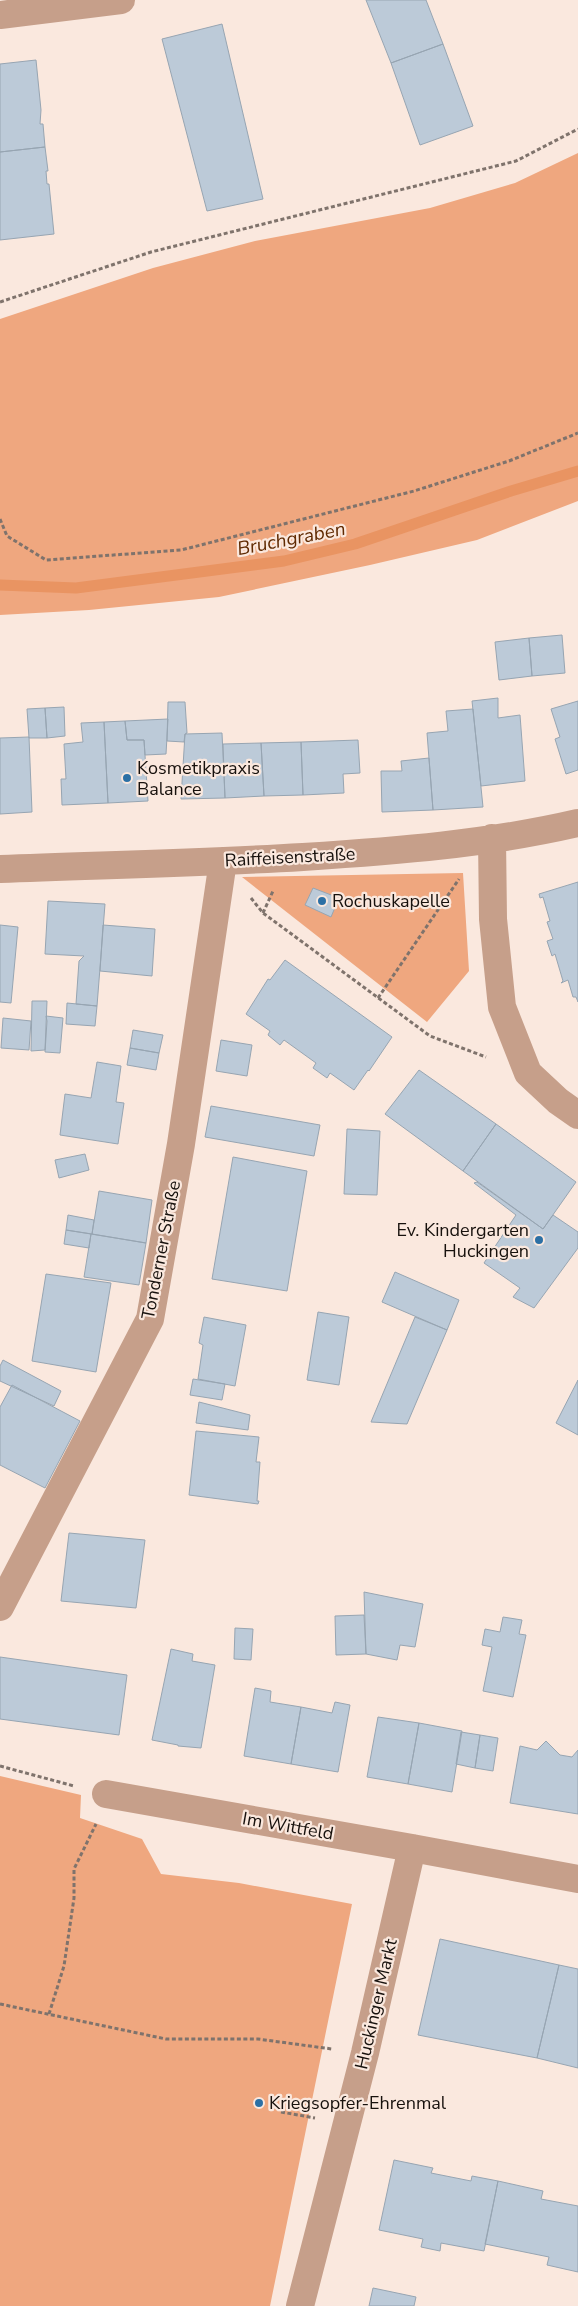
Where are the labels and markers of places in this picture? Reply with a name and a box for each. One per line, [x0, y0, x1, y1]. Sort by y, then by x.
place label: Kosmetikpraxis Balance [137, 756, 260, 801]
marker: Kosmetikpraxis Balance [121, 772, 133, 784]
place label: Rochuskapelle [332, 889, 450, 913]
marker: Rochuskapelle [316, 895, 328, 907]
place label: Ev. Kindergarten Huckingen [396, 1218, 529, 1263]
marker: Ev. Kindergarten Huckingen [533, 1234, 545, 1246]
place label: Kriegsopfer-Ehrenmal [269, 2091, 447, 2115]
marker: Kriegsopfer-Ehrenmal [253, 2097, 265, 2109]

